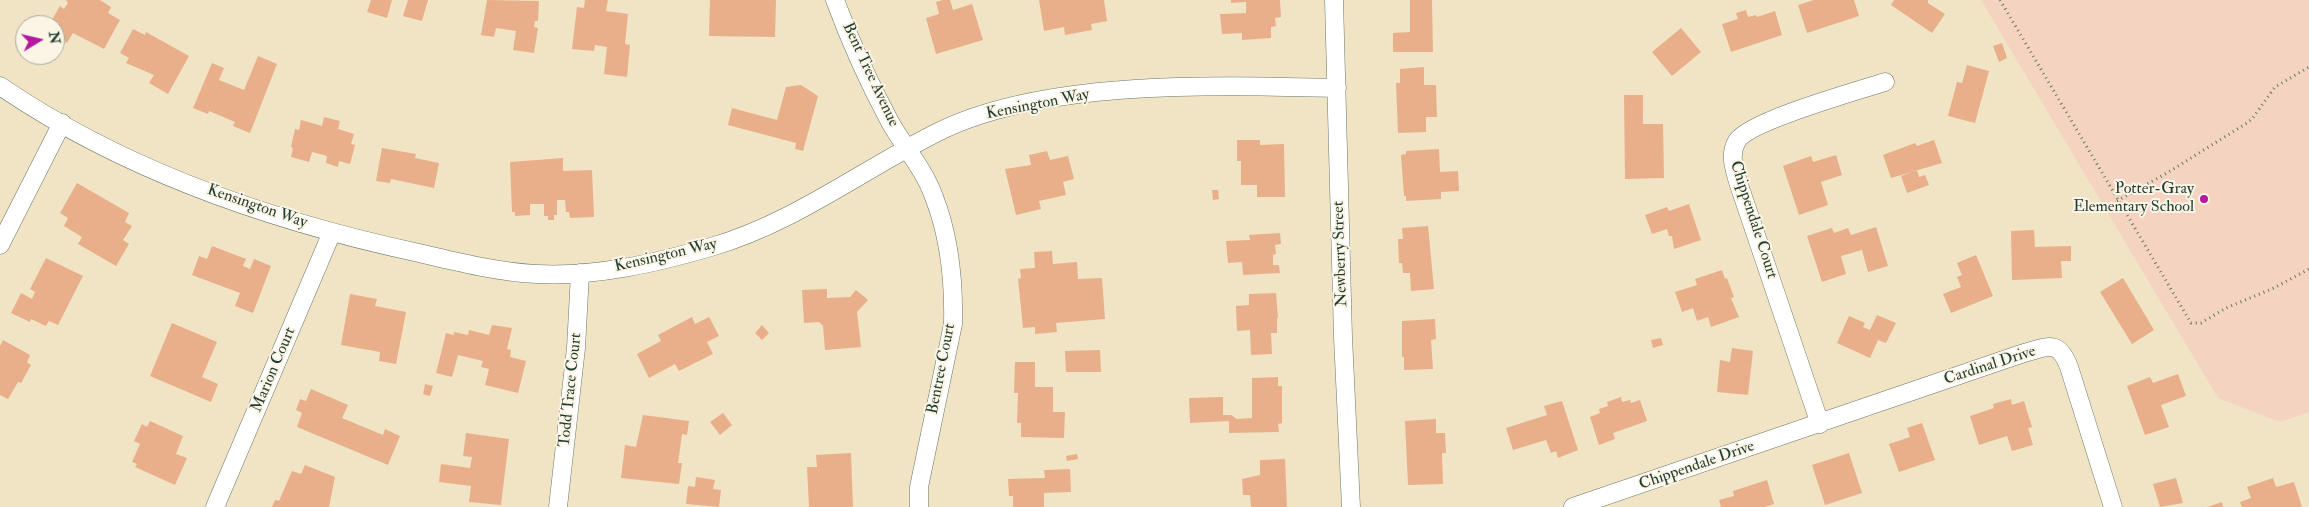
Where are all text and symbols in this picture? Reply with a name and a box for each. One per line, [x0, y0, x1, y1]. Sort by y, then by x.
north arrow [15, 15, 65, 65]
street label: Bent Tree Avenue [837, 20, 903, 130]
text: N [45, 30, 64, 45]
street label: Kensington Way [985, 86, 1091, 124]
street label: Chippendale Court [1725, 159, 1781, 281]
place label: Potter-Gray Elementary School [2073, 180, 2194, 218]
street label: Kensington Way [204, 181, 310, 233]
marker: Potter-Gray Elementary School [2198, 193, 2210, 205]
street label: Newberry Street [1330, 201, 1352, 307]
street label: Kensington Way [613, 235, 719, 277]
street label: Bentree Court [924, 322, 960, 416]
street label: Marion Court [248, 325, 300, 415]
street label: Todd Trace Court [555, 332, 587, 448]
street label: Cardinal Drive [1942, 342, 2038, 390]
street label: Chippendale Drive [1637, 437, 1757, 495]

